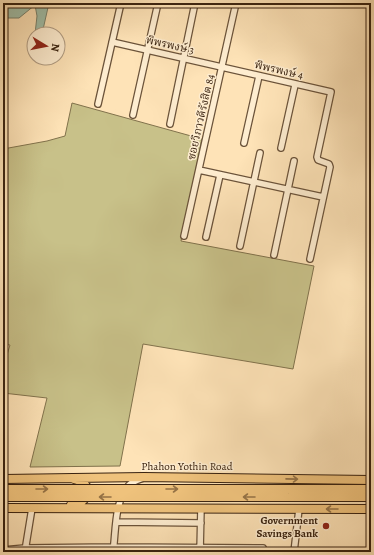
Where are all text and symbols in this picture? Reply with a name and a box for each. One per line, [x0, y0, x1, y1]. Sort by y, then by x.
north arrow [26, 26, 66, 66]
street label: พิพรพงษ์ 3 [144, 32, 196, 58]
text: N [47, 42, 63, 53]
street label: พิพรพงษ์ 4 [253, 57, 305, 83]
street label: ซอยวิภาวดีรังสิต 84 [184, 73, 218, 161]
street label: Phahon Yothin Road [141, 459, 233, 474]
one-way arrow [285, 475, 298, 483]
one-way arrow [35, 485, 48, 493]
one-way arrow [165, 485, 178, 493]
one-way arrow [99, 493, 112, 501]
one-way arrow [243, 493, 256, 501]
one-way arrow [326, 505, 339, 513]
place label: Government Savings Bank [256, 513, 318, 541]
marker: Government Savings Bank [321, 521, 331, 531]

